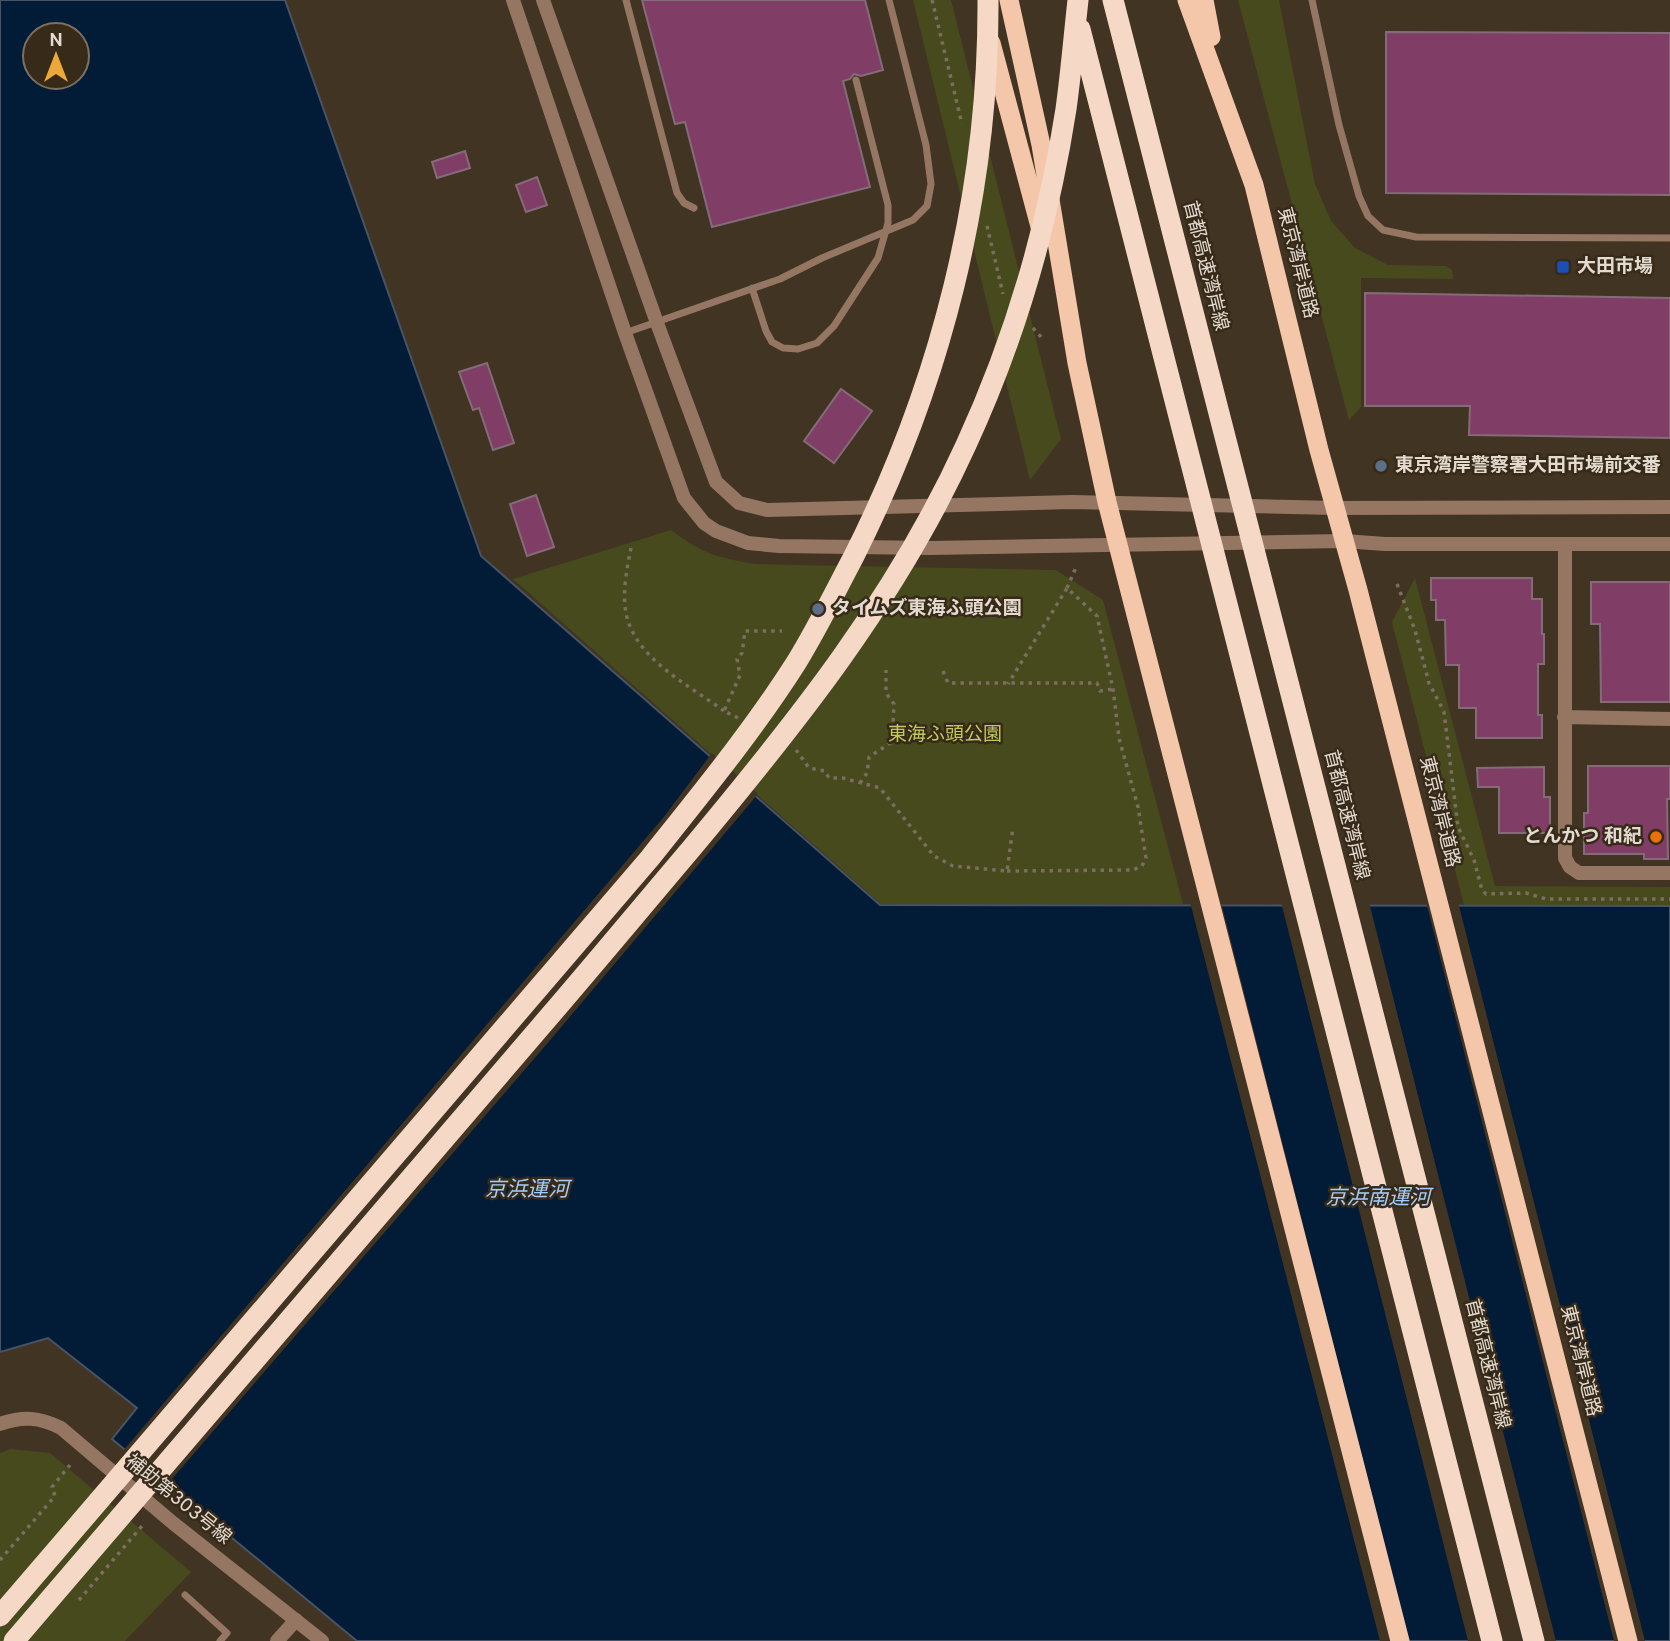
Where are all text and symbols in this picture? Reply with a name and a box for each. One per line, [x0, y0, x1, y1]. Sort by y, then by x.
north arrow [21, 21, 91, 91]
text: N [49, 29, 63, 53]
street label: 首都高速湾岸線 [1177, 199, 1233, 333]
street label: 東京湾岸道路 [1272, 205, 1322, 321]
place label: 大田市場 [1577, 255, 1653, 279]
marker: 大田市場 [1555, 259, 1571, 275]
place label: 東京湾岸警察署大田市場前交番 [1395, 454, 1661, 478]
marker: 東京湾岸警察署大田市場前交番 [1373, 458, 1389, 474]
place label: タイムズ東海ふ頭公園 [832, 597, 1022, 621]
marker: タイムズ東海ふ頭公園 [810, 601, 826, 617]
park label: 東海ふ頭公園 [888, 723, 1002, 747]
street label: 首都高速湾岸線 [1318, 748, 1374, 882]
street label: 東京湾岸道路 [1414, 754, 1464, 870]
place label: とんかつ 和紀 [1523, 825, 1642, 849]
marker: とんかつ 和紀 [1648, 829, 1664, 845]
water label: 京浜運河 [485, 1177, 573, 1204]
water label: 京浜南運河 [1326, 1185, 1434, 1212]
street label: 首都高速湾岸線 [1459, 1297, 1515, 1431]
street label: 東京湾岸道路 [1555, 1303, 1605, 1419]
street label: 補助第303号線 [120, 1450, 236, 1550]

